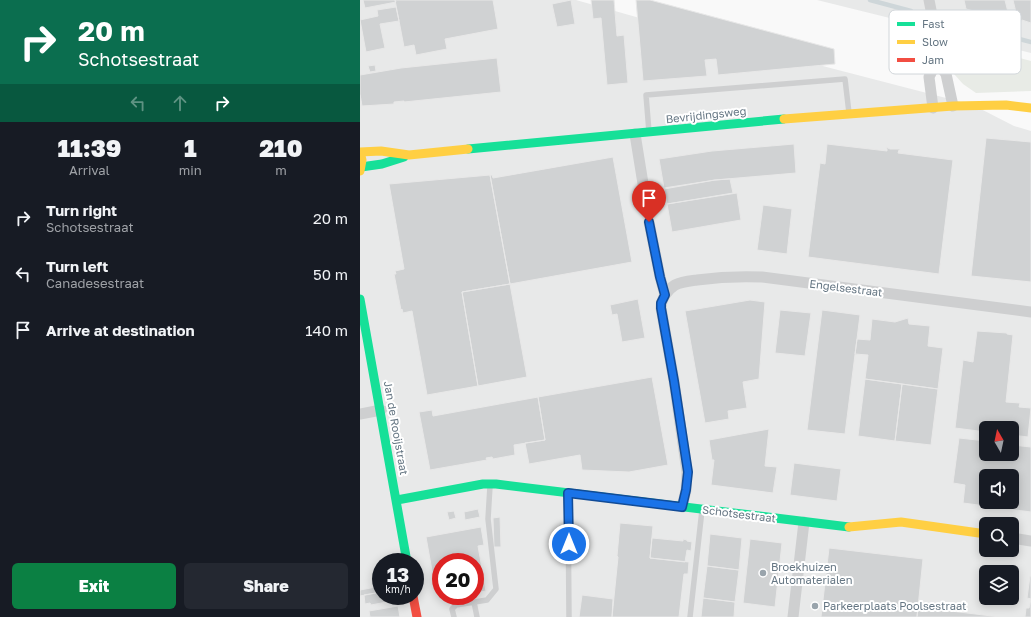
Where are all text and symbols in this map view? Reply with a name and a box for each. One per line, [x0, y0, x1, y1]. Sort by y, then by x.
legend [889, 10, 1021, 74]
text: 20 m [78, 14, 145, 47]
icon: right [12, 16, 64, 68]
text: Fast [922, 17, 945, 30]
text: Slow [922, 35, 948, 48]
text: Schotsestraat [78, 48, 199, 70]
text: Jam [922, 53, 944, 66]
icon: left [127, 92, 149, 114]
icon: ahead [169, 92, 191, 114]
icon: right [211, 92, 233, 114]
street label: Bevrijdingsweg [665, 104, 747, 125]
text: 11:39 [57, 133, 121, 162]
text: 1 [184, 133, 197, 162]
text: 210 [259, 133, 303, 162]
text: Arrival [69, 162, 110, 178]
text: min [179, 162, 202, 178]
text: m [275, 162, 287, 178]
pin [632, 181, 666, 222]
icon: arrive [638, 187, 660, 209]
text: Turn right [46, 201, 117, 219]
icon: right [12, 207, 34, 229]
text: 20 m [313, 209, 348, 227]
text: Schotsestraat [46, 219, 134, 235]
text: Turn left [46, 257, 108, 275]
icon: left [12, 263, 34, 285]
text: 50 m [313, 265, 348, 283]
text: Canadesestraat [46, 275, 144, 291]
street label: Engelsestraat [809, 277, 883, 298]
icon: arrive [12, 319, 34, 341]
text: Arrive at destination [46, 321, 195, 339]
text: 140 m [305, 321, 348, 339]
street label: Jan de Rooijstraat [382, 380, 411, 476]
north arrow [979, 421, 1019, 461]
map controls [979, 421, 1019, 605]
button: sound [979, 469, 1019, 509]
street label: Schotsestraat [701, 503, 777, 524]
button: search [979, 517, 1019, 557]
position arrow [548, 523, 590, 565]
speed limit sign: 20 [432, 553, 484, 605]
place label: Broekhuizen Automaterialen [771, 560, 852, 586]
text: 13 [387, 562, 409, 586]
button: Exit [12, 563, 176, 609]
button: Share [184, 563, 348, 609]
button: layers [979, 565, 1019, 605]
marker: Broekhuizen Automaterialen [758, 568, 768, 578]
text: km/h [385, 583, 411, 595]
place label: Parkeerplaats Poolsestraat [823, 599, 966, 612]
marker: Parkeerplaats Poolsestraat [810, 601, 820, 611]

